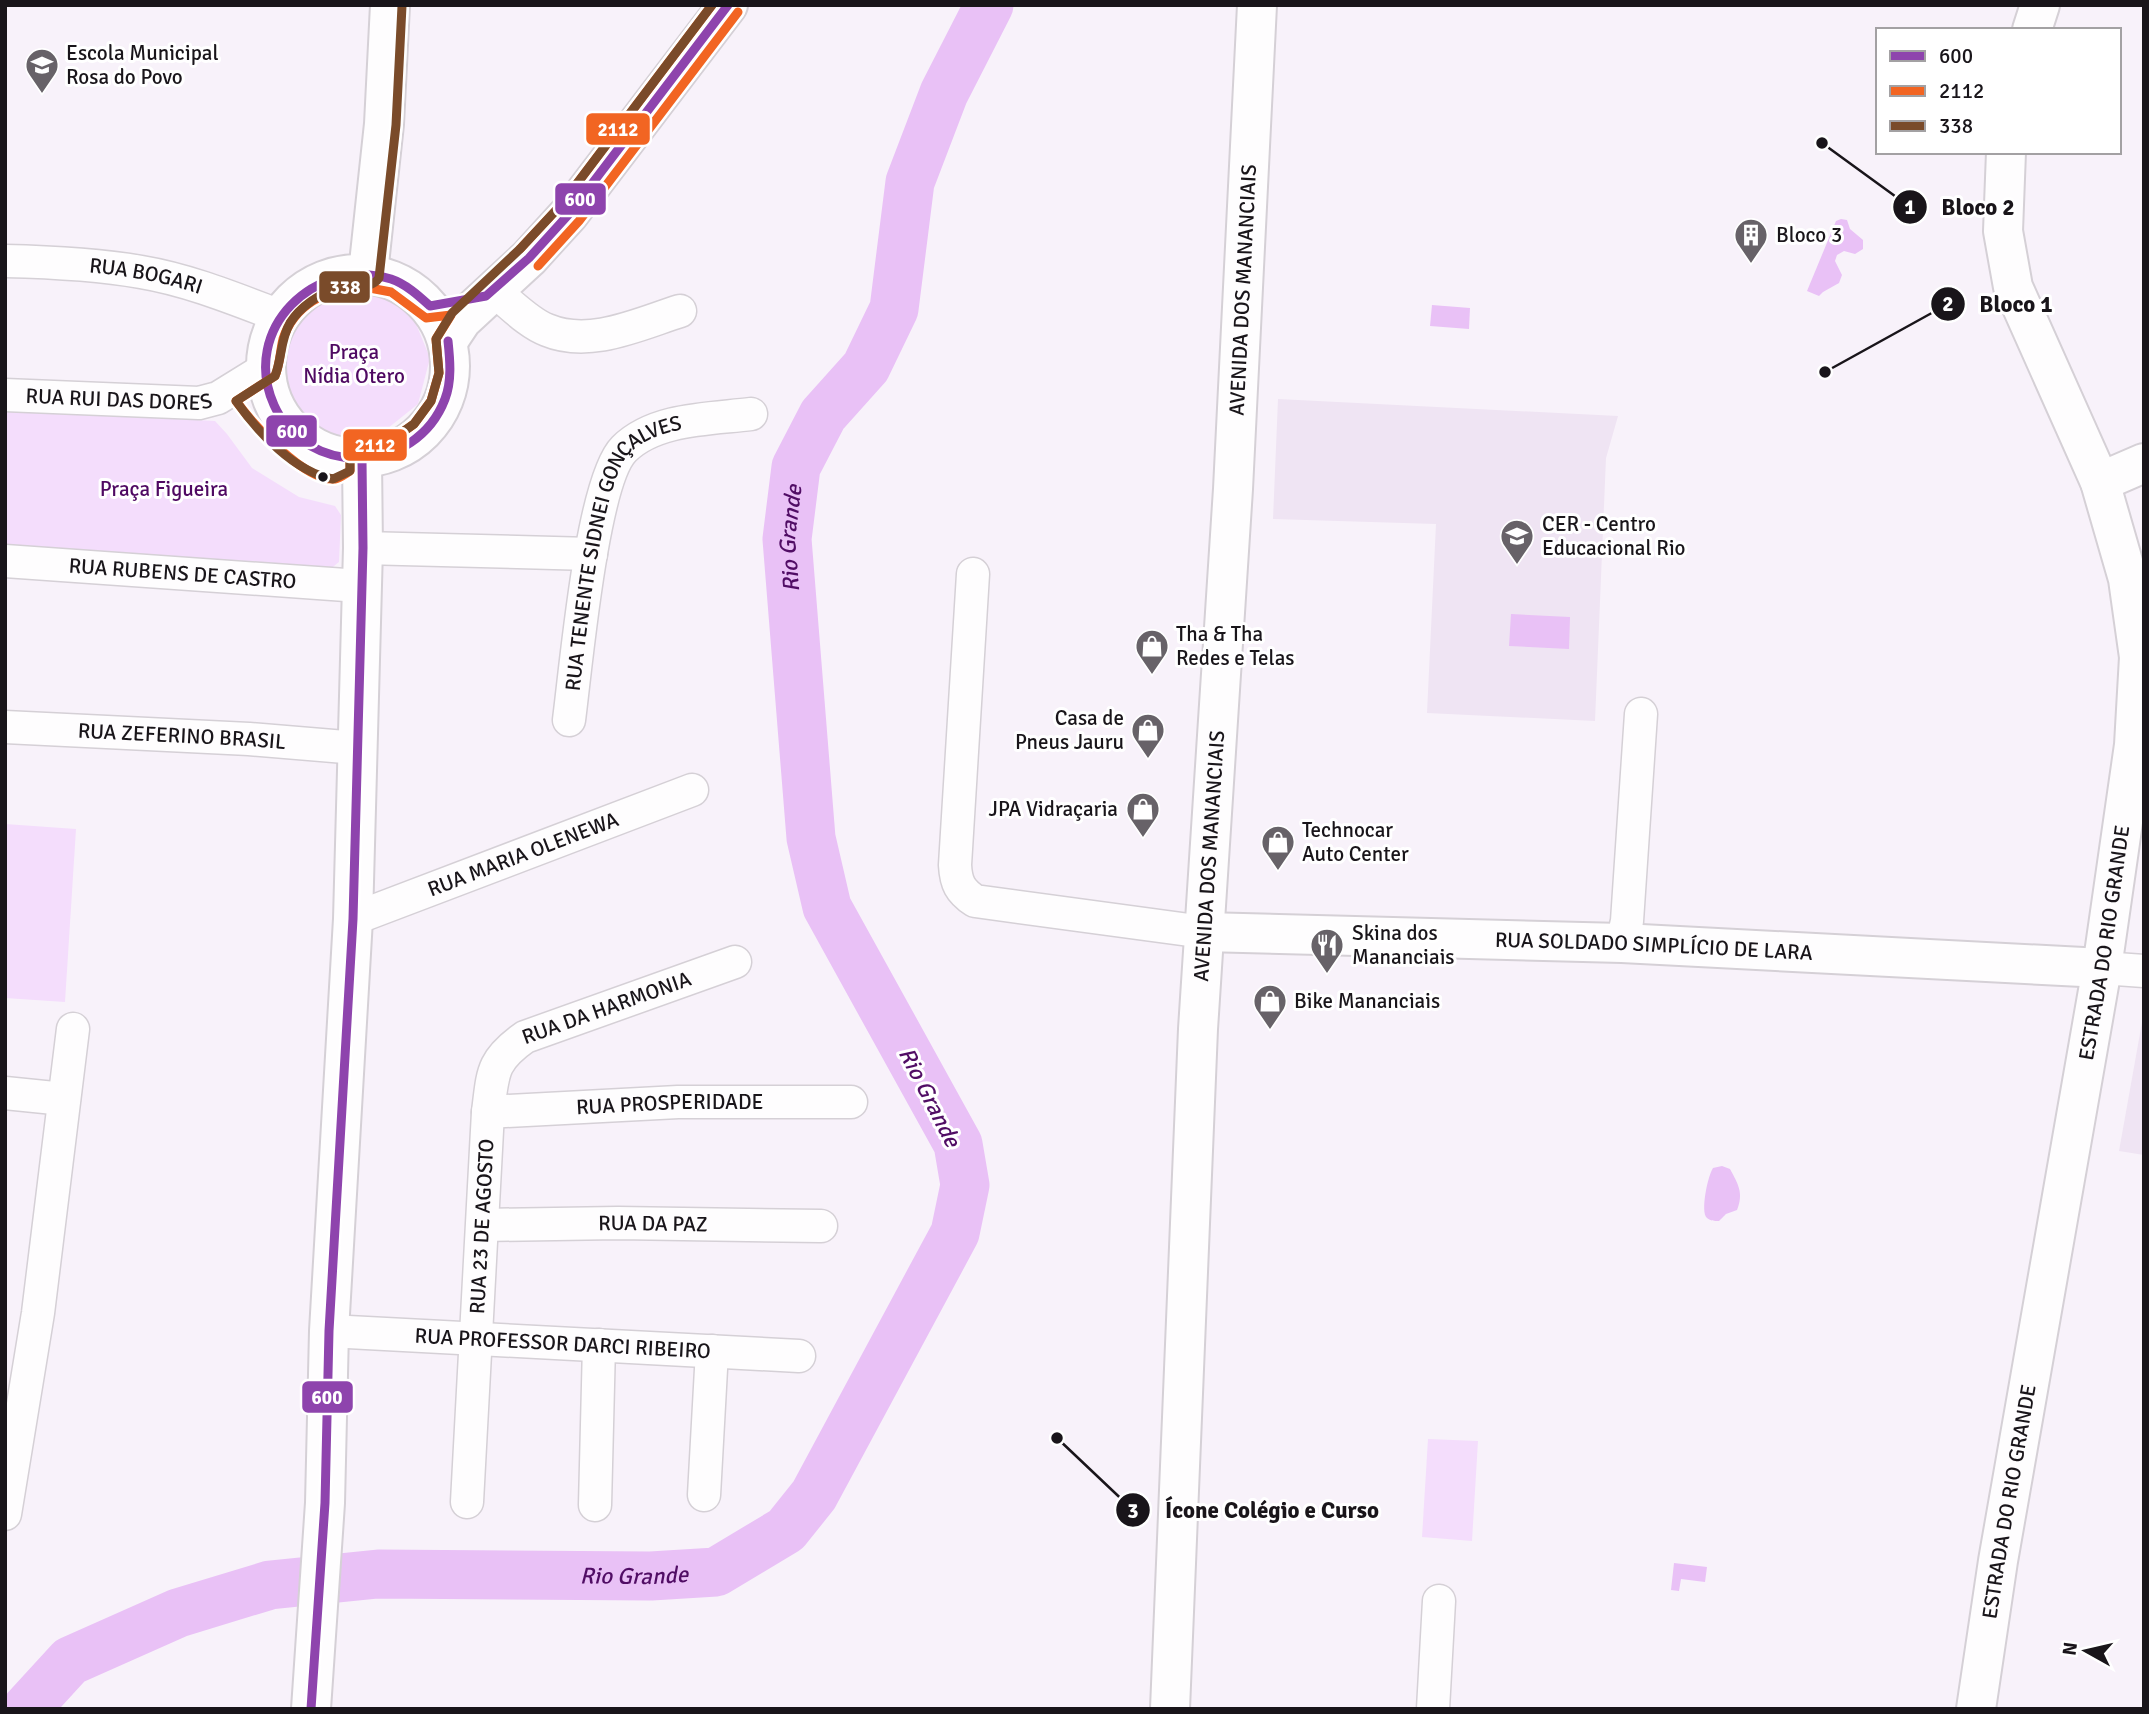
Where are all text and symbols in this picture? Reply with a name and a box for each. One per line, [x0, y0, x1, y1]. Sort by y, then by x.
legend [1876, 28, 2121, 154]
place label: Escola Municipal Rosa do Povo [66, 40, 219, 90]
text: 600 [1939, 43, 1973, 69]
school or university icon: Escola Municipal Rosa do Povo [23, 46, 61, 95]
text: 2112 [1939, 78, 1984, 104]
line badge: 2112 [585, 112, 651, 146]
text: 338 [1939, 113, 1973, 139]
text: 2112 [597, 118, 639, 142]
street label: AVENIDA DOS MANANCIAIS [1224, 164, 1262, 416]
line badge: 600 [554, 182, 607, 216]
callout: Bloco 2 [1892, 185, 2029, 229]
text: 600 [565, 188, 595, 212]
text: Bloco 2 [1941, 193, 2015, 222]
text: 1 [1904, 194, 1916, 220]
building icon: Bloco 3 [1732, 216, 1770, 265]
place label: Bloco 3 [1776, 222, 1842, 248]
street label: RUA BOGARI [88, 252, 206, 300]
line badge: 338 [318, 270, 371, 304]
text: 338 [330, 276, 360, 300]
callout: Bloco 1 [1930, 282, 2066, 326]
text: Bloco 1 [1979, 290, 2053, 319]
text: 2 [1942, 291, 1954, 317]
park label: Praça Nídia Otero [303, 339, 405, 389]
street label: RUA RUI DAS DORES [25, 383, 215, 416]
street label: RUA TENENTE SIDNEI GONÇALVES [560, 410, 684, 693]
line badge: 600 [265, 414, 318, 448]
text: 600 [277, 420, 307, 444]
line badge: 2112 [342, 428, 408, 462]
text: 2112 [354, 434, 396, 458]
unlabelled marker [316, 470, 330, 484]
park label: Praça Figueira [100, 476, 228, 502]
water label: Rio Grande [773, 482, 809, 593]
place label: CER - Centro Educacional Rio [1542, 511, 1686, 561]
school or university icon: CER - Centro Educacional Rio [1498, 517, 1536, 566]
street label: RUA RUBENS DE CASTRO [68, 553, 297, 594]
place label: Tha & Tha Redes e Telas [1176, 621, 1295, 671]
shop icon: Tha & Tha Redes e Telas [1133, 627, 1171, 676]
place label: Casa de Pneus Jauru [1015, 705, 1124, 755]
shop icon: Casa de Pneus Jauru [1129, 711, 1167, 760]
street label: RUA ZEFERINO BRASIL [77, 718, 287, 755]
street label: AVENIDA DOS MANANCIAIS [1188, 730, 1230, 982]
shop icon: JPA Vidraçaria [1124, 790, 1162, 839]
place label: JPA Vidraçaria [988, 796, 1118, 822]
street label: RUA MARIA OLENEWA [424, 806, 622, 902]
place label: Technocar Auto Center [1302, 817, 1409, 867]
shop icon: Technocar Auto Center [1259, 823, 1297, 872]
street label: ESTRADA DO RIO GRANDE [2073, 823, 2135, 1062]
place label: Skina dos Mananciais [1352, 920, 1455, 970]
restaurant icon: Skina dos Mananciais [1308, 926, 1346, 975]
street label: RUA SOLDADO SIMPLÍCIO DE LARA [1495, 927, 1813, 966]
street label: RUA DA HARMONIA [518, 966, 695, 1050]
shop icon: Bike Mananciais [1251, 982, 1289, 1031]
place label: Bike Mananciais [1294, 988, 1440, 1014]
water label: Rio Grande [892, 1043, 968, 1153]
street label: RUA PROSPERIDADE [575, 1089, 763, 1120]
street label: RUA 23 DE AGOSTO [464, 1138, 500, 1315]
street label: RUA DA PAZ [598, 1210, 708, 1237]
street label: RUA PROFESSOR DARCI RIBEIRO [414, 1323, 711, 1364]
line badge: 600 [301, 1380, 354, 1414]
street label: ESTRADA DO RIO GRANDE [1977, 1382, 2042, 1621]
text: 600 [312, 1386, 342, 1410]
callout: Ícone Colégio e Curso [1116, 1488, 1393, 1532]
text: Ícone Colégio e Curso [1165, 1496, 1379, 1525]
text: 3 [1127, 1498, 1139, 1524]
water label: Rio Grande [580, 1560, 690, 1591]
north arrow [2051, 1616, 2121, 1686]
text: N [2057, 1641, 2083, 1657]

